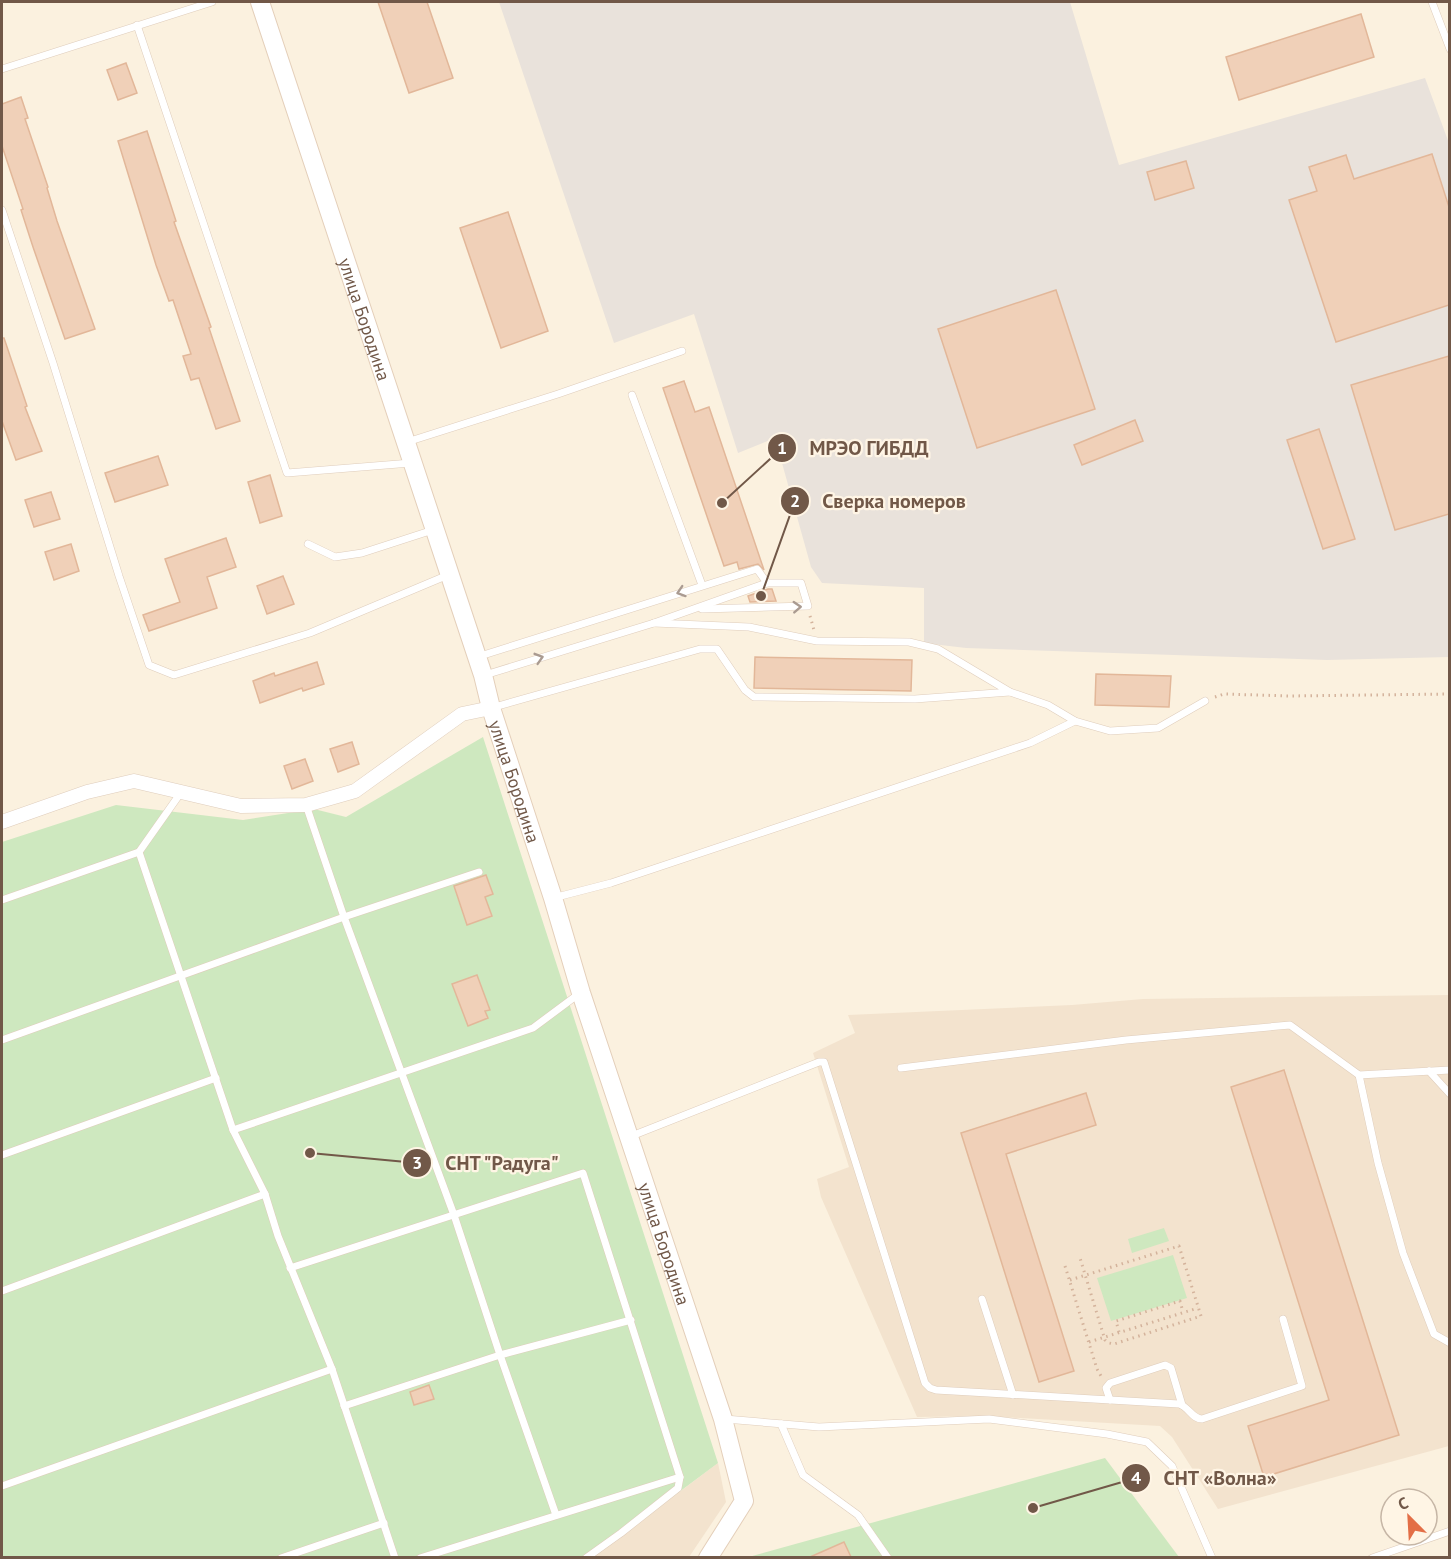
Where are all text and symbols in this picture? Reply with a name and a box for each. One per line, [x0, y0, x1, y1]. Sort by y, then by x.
street label: улица Бородина [334, 255, 396, 383]
callout: МРЭО ГИБДД [767, 429, 941, 467]
text: МРЭО ГИБДД [809, 435, 929, 461]
text: 1 [777, 436, 787, 459]
callout: Сверка номеров [780, 482, 977, 520]
text: Сверка номеров [822, 488, 966, 514]
text: 2 [790, 489, 800, 512]
one-way arrow [676, 585, 687, 597]
one-way arrow [792, 600, 801, 613]
one-way arrow [533, 653, 544, 665]
street label: улица Бородина [484, 717, 546, 846]
callout: СНТ "Радуга" [402, 1144, 572, 1182]
text: СНТ "Радуга" [445, 1150, 559, 1176]
text: 3 [412, 1151, 422, 1174]
street label: улица Бородина [633, 1179, 696, 1308]
callout: СНТ «Волна» [1121, 1459, 1289, 1497]
text: СНТ «Волна» [1164, 1465, 1277, 1491]
text: 4 [1131, 1466, 1141, 1489]
north arrow [1379, 1487, 1439, 1547]
text: С [1395, 1492, 1411, 1514]

